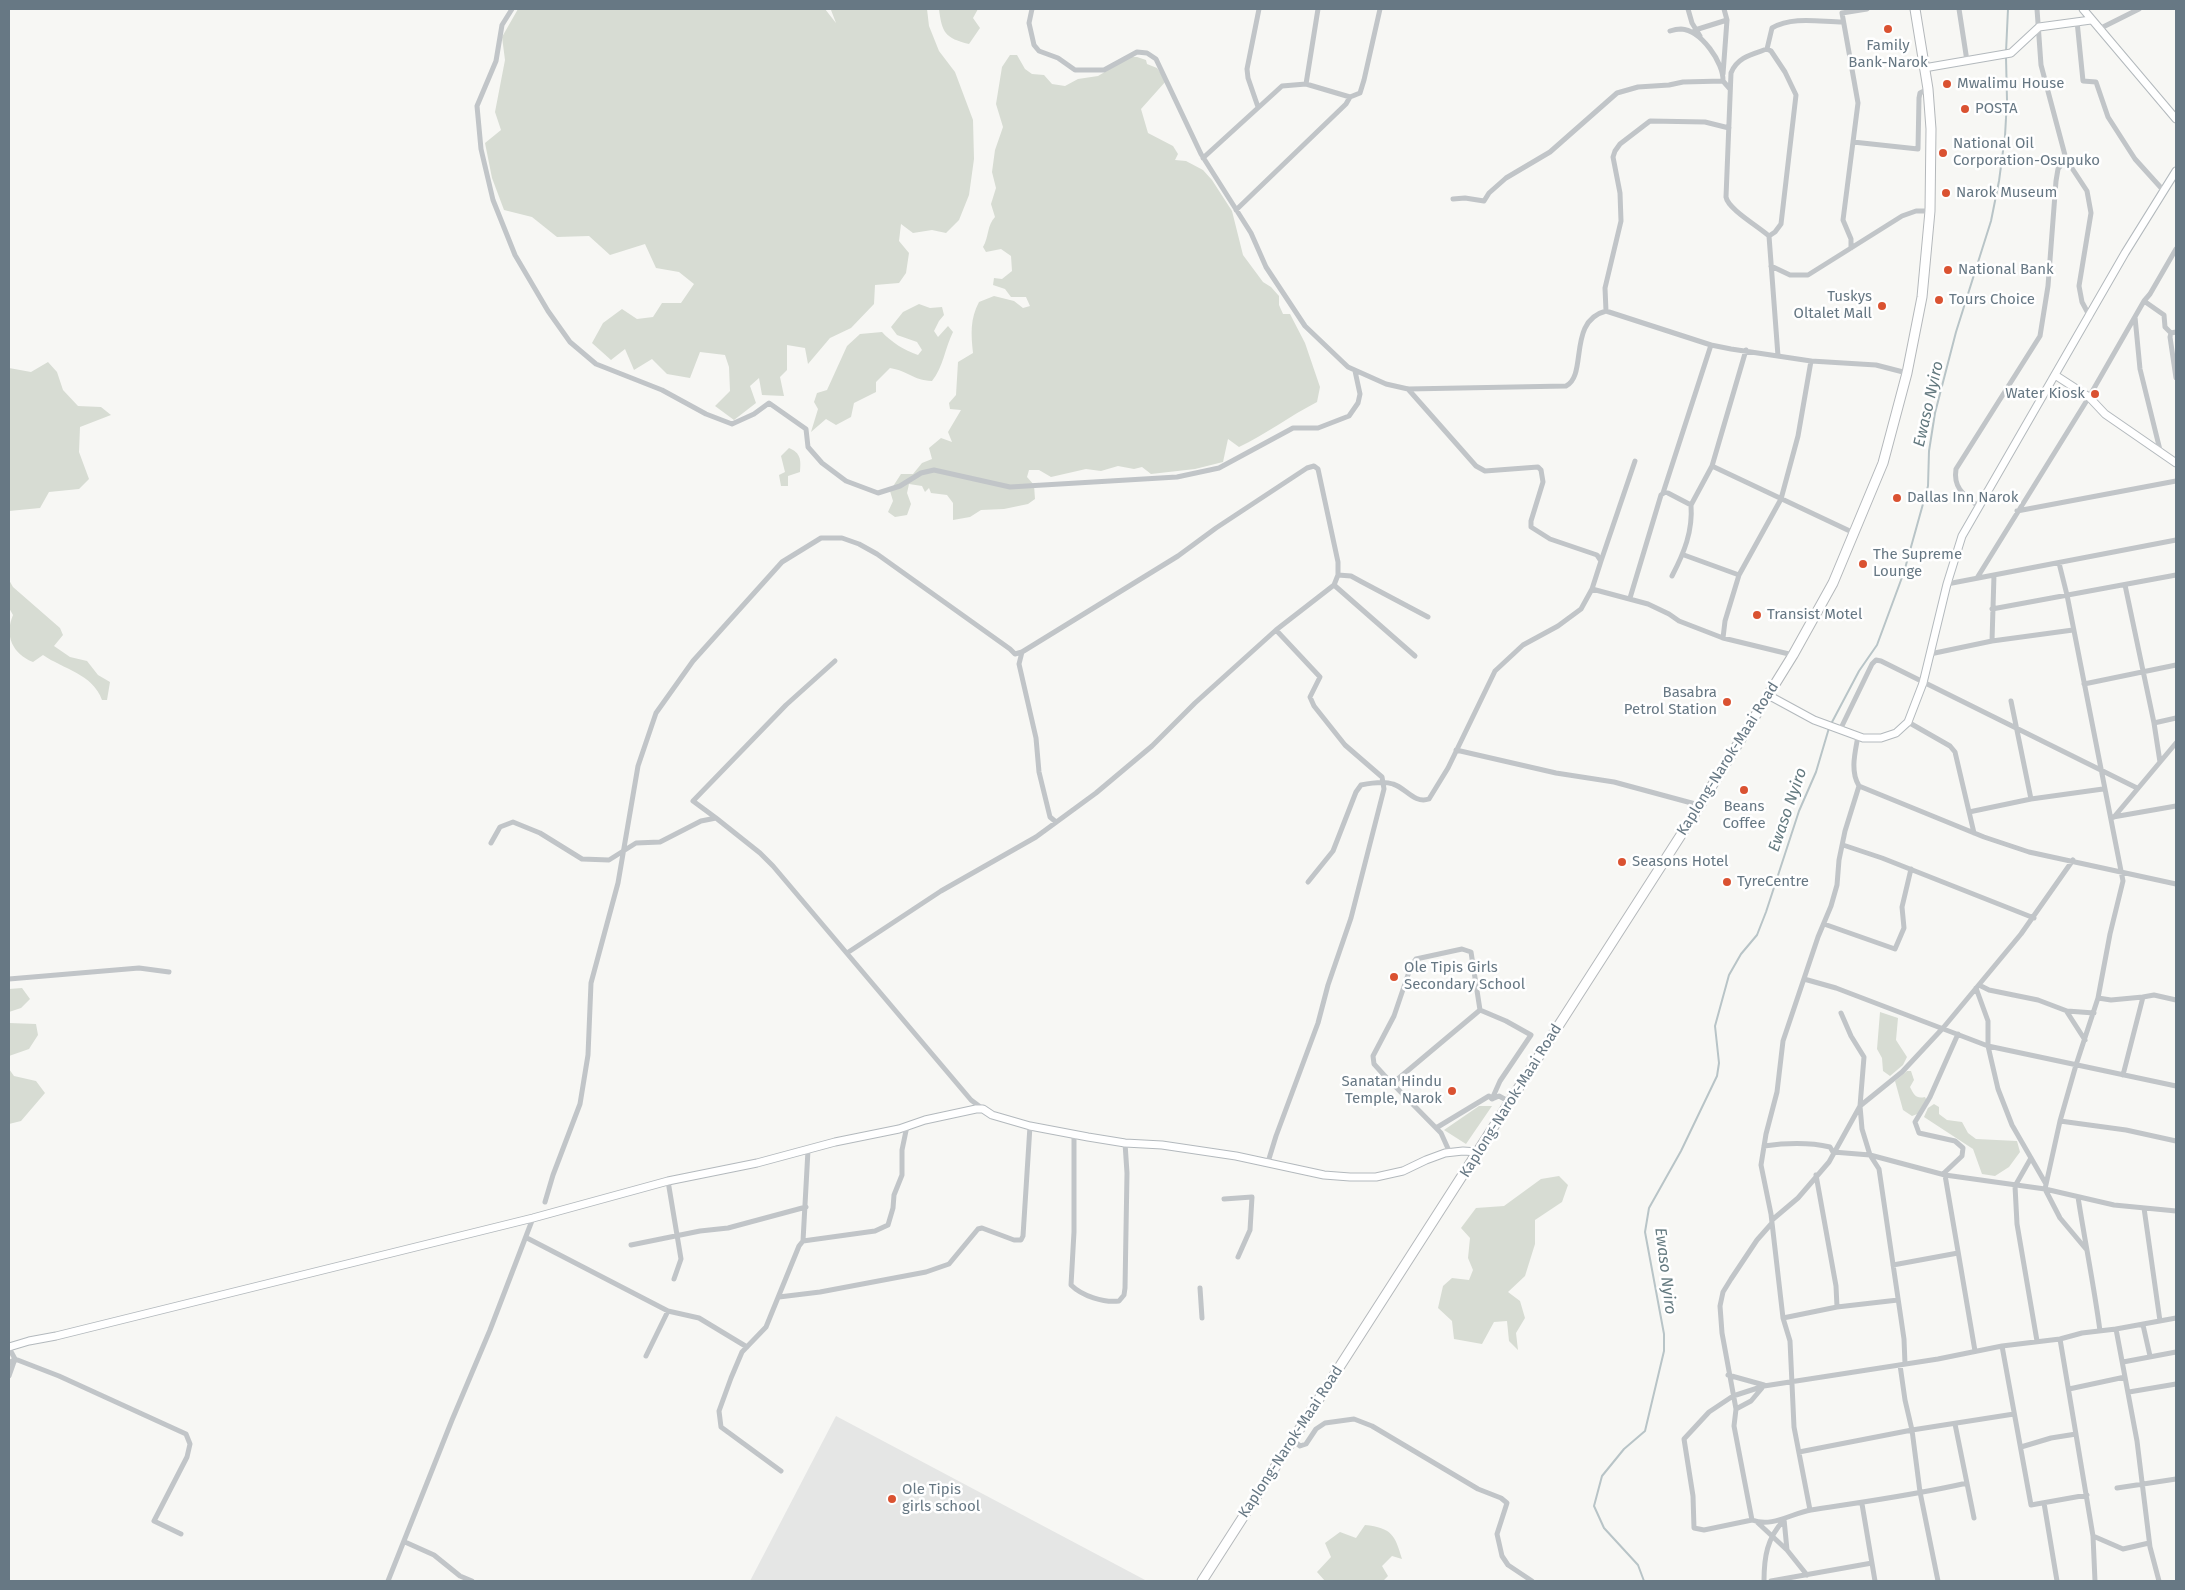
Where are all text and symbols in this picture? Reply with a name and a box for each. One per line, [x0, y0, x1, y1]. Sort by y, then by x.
marker: Family Bank-Narok [1882, 23, 1894, 35]
place label: Family Bank-Narok [1848, 37, 1928, 72]
place label: Mwalimu House [1957, 75, 2064, 93]
marker: Mwalimu House [1941, 78, 1953, 90]
place label: POSTA [1975, 100, 2018, 118]
marker: POSTA [1959, 103, 1971, 115]
place label: National Oil Corporation-Osupuko [1953, 135, 2100, 170]
marker: National Oil Corporation-Osupuko [1937, 147, 1949, 159]
place label: Narok Museum [1956, 184, 2057, 202]
marker: Narok Museum [1940, 187, 1952, 199]
place label: National Bank [1958, 261, 2054, 279]
marker: National Bank [1942, 264, 1954, 276]
place label: Tuskys Oltalet Mall [1794, 288, 1872, 323]
place label: Tours Choice [1949, 291, 2035, 309]
marker: Tours Choice [1933, 294, 1945, 306]
marker: Tuskys Oltalet Mall [1876, 300, 1888, 312]
water label: Ewaso Nyiro [1910, 359, 1948, 449]
place label: Water Kiosk [2005, 385, 2085, 403]
marker: Water Kiosk [2089, 388, 2101, 400]
place label: Dallas Inn Narok [1907, 489, 2018, 507]
marker: Dallas Inn Narok [1891, 492, 1903, 504]
place label: The Supreme Lounge [1873, 546, 1962, 581]
marker: The Supreme Lounge [1857, 558, 1869, 570]
place label: Transist Motel [1767, 606, 1862, 624]
marker: Transist Motel [1751, 609, 1763, 621]
street label: Kaplong-Narok-Maai Road [1673, 679, 1783, 839]
place label: Basabra Petrol Station [1624, 684, 1717, 719]
marker: Basabra Petrol Station [1721, 696, 1733, 708]
water label: Ewaso Nyiro [1765, 766, 1811, 854]
marker: Beans Coffee [1738, 784, 1750, 796]
place label: Beans Coffee [1722, 798, 1766, 833]
place label: Seasons Hotel [1632, 853, 1728, 871]
marker: Seasons Hotel [1616, 856, 1628, 868]
place label: TyreCentre [1737, 873, 1809, 891]
marker: TyreCentre [1721, 876, 1733, 888]
place label: Ole Tipis Girls Secondary School [1404, 959, 1525, 994]
marker: Ole Tipis Girls Secondary School [1388, 971, 1400, 983]
street label: Kaplong-Narok-Maai Road [1456, 1021, 1566, 1181]
place label: Sanatan Hindu Temple, Narok [1342, 1073, 1442, 1108]
marker: Sanatan Hindu Temple, Narok [1446, 1085, 1458, 1097]
water label: Ewaso Nyiro [1650, 1226, 1680, 1316]
street label: Kaplong-Narok-Maai Road [1235, 1363, 1347, 1521]
place label: Ole Tipis girls school [902, 1481, 980, 1516]
marker: Ole Tipis girls school [886, 1493, 898, 1505]

